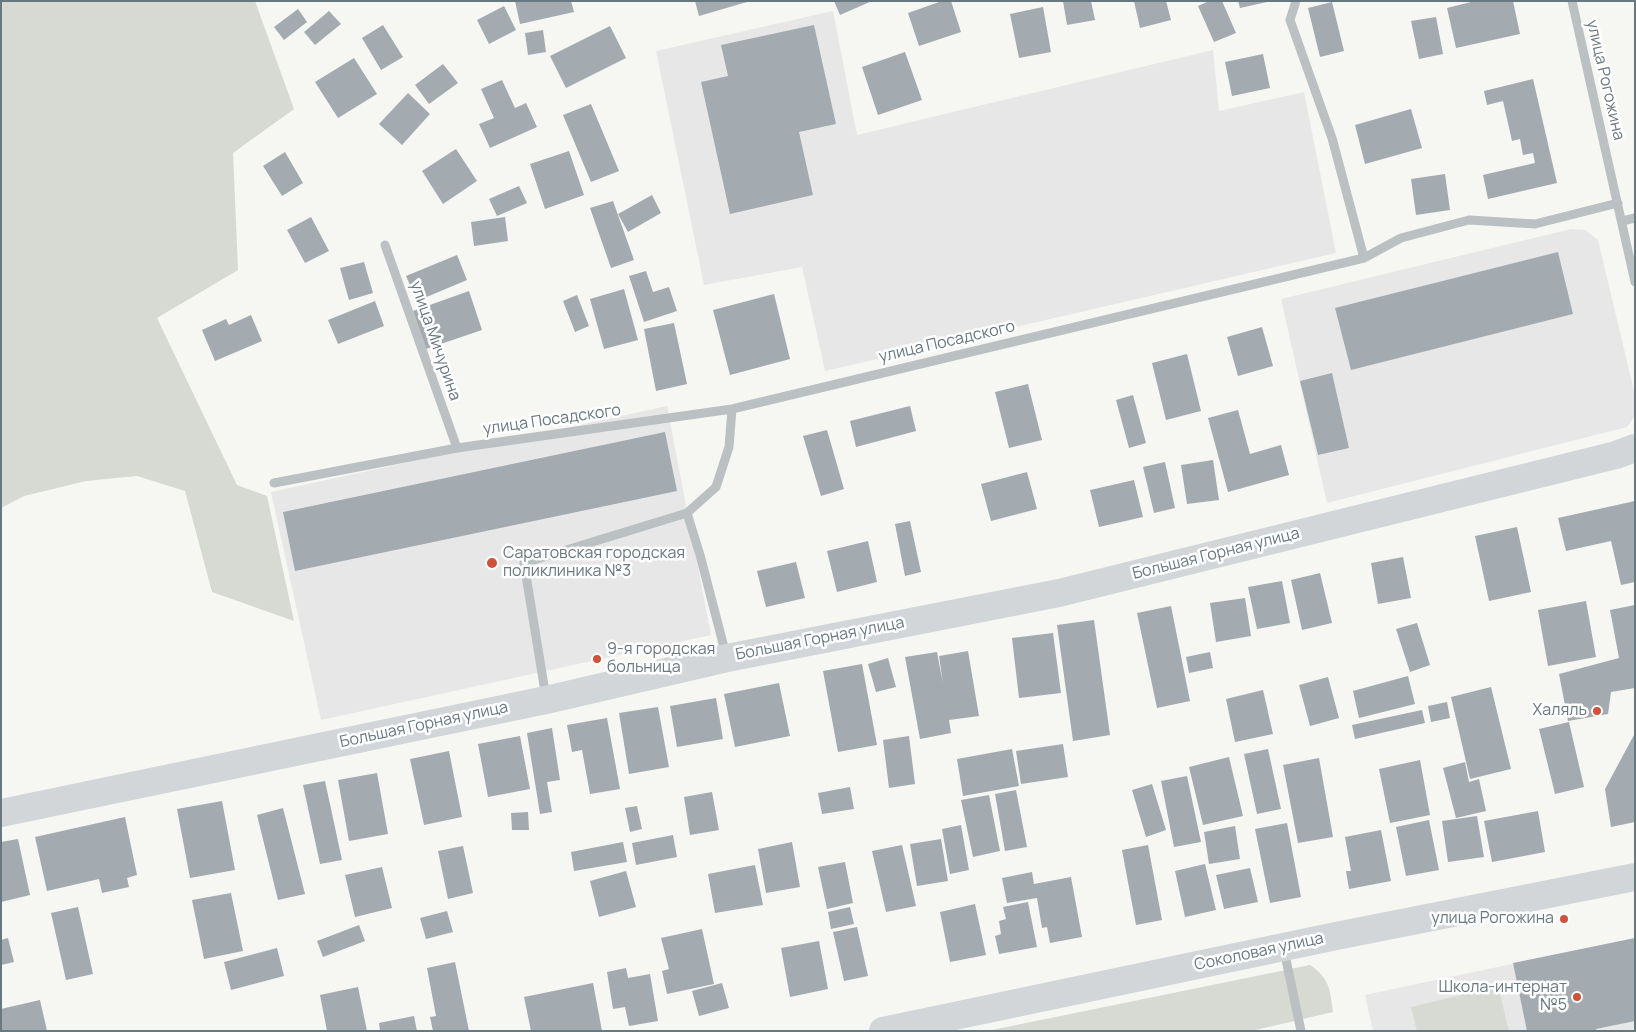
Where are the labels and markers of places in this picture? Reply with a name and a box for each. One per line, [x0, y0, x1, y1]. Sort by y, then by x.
place label: Саратовская городская поликлиника №3 [503, 544, 685, 582]
marker: Саратовская городская поликлиника №3 [485, 556, 499, 570]
place label: 9-я городская больница [607, 640, 715, 678]
marker: 9-я городская больница [591, 653, 603, 665]
place label: Халяль [1533, 701, 1587, 721]
marker: Халяль [1591, 705, 1603, 717]
place label: улица Рогожина [1431, 909, 1554, 929]
marker: улица Рогожина [1558, 913, 1570, 925]
place label: Школа-интернат №5 [1439, 978, 1567, 1016]
marker: Школа-интернат №5 [1571, 991, 1583, 1003]

